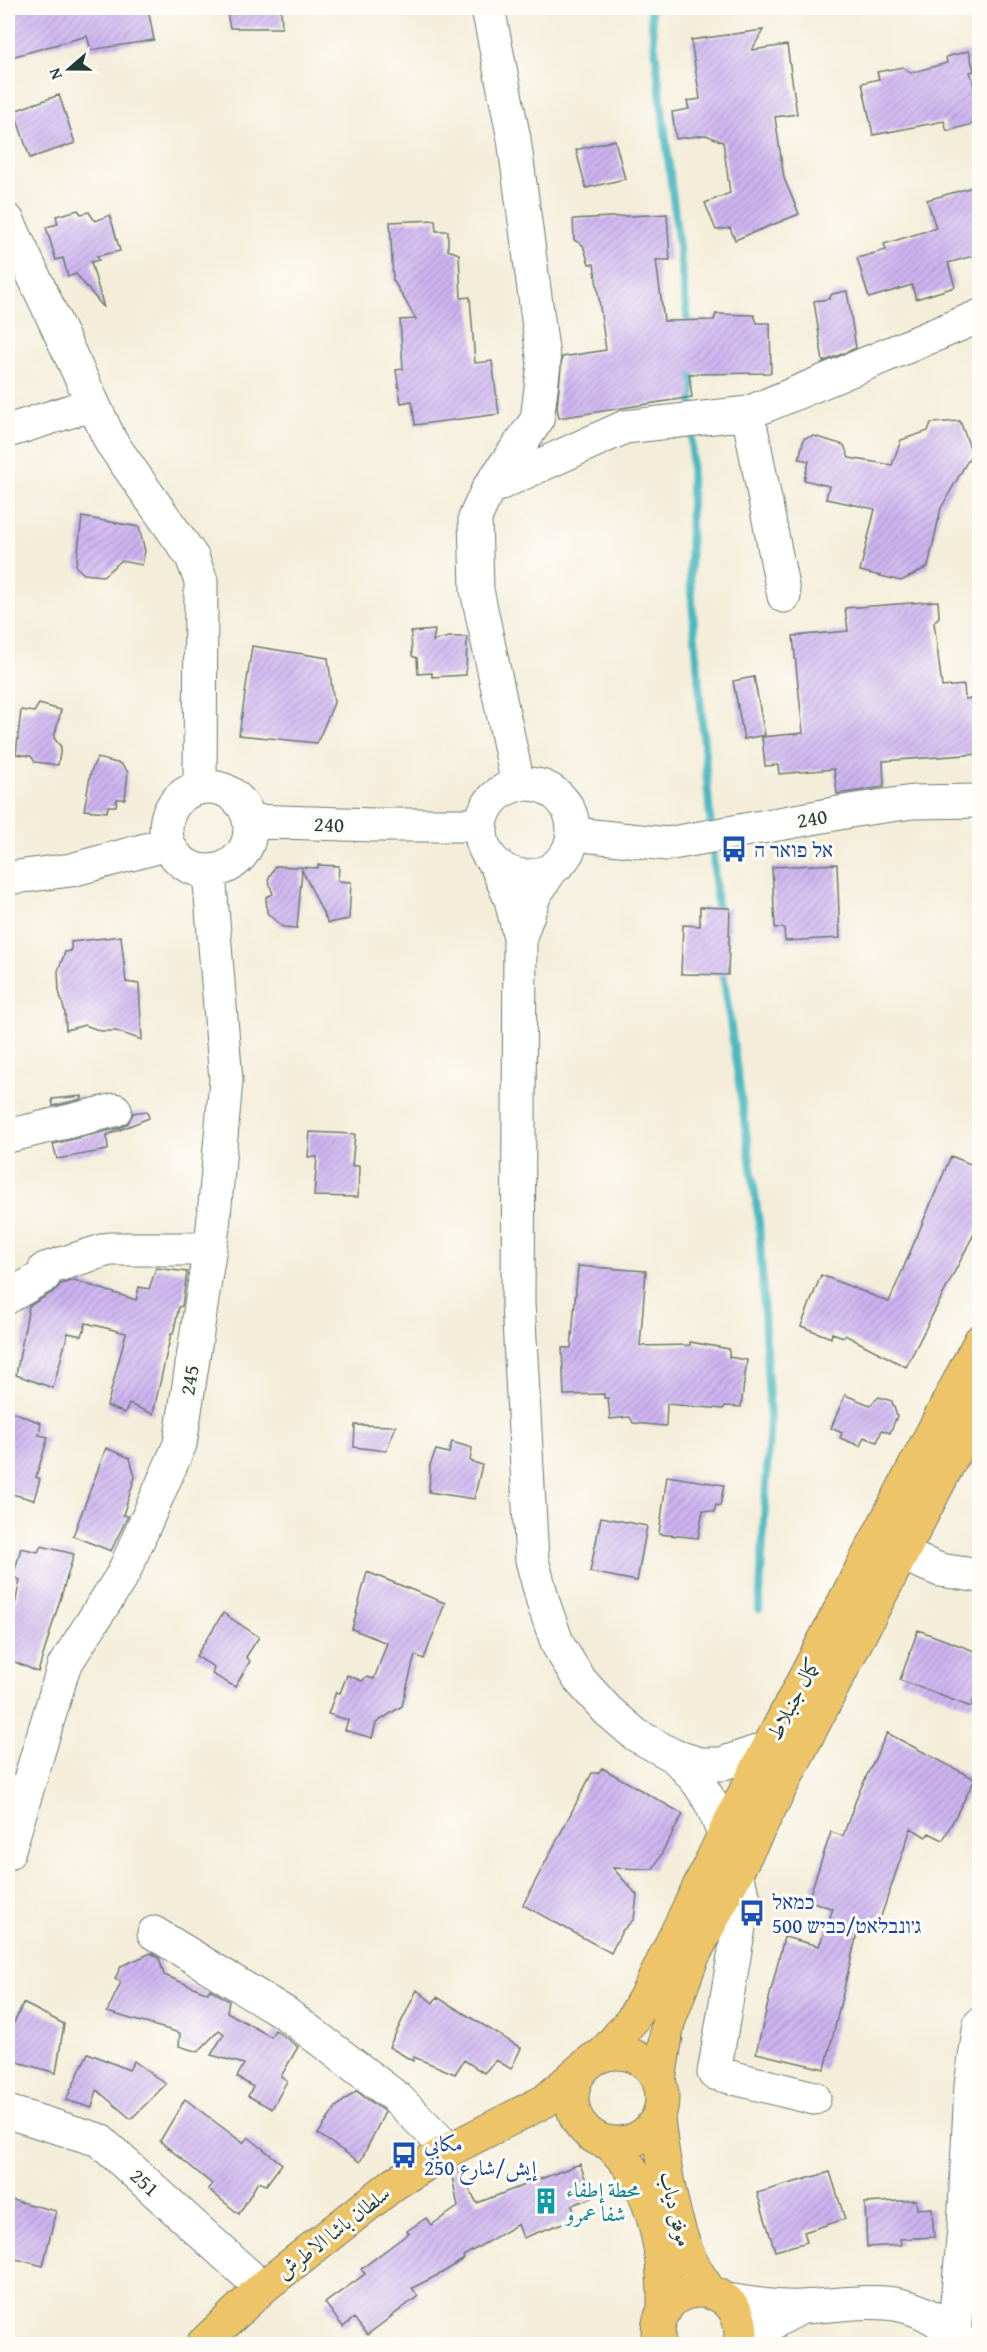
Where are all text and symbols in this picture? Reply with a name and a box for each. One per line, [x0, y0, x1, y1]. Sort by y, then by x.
north arrow [39, 39, 99, 99]
text: N [42, 65, 68, 83]
street label: 240 [794, 800, 830, 836]
street label: 240 [313, 808, 345, 840]
bus stop icon: אל פואר ה [719, 834, 749, 864]
place label: אל פואר ה [754, 834, 833, 865]
street label: 245 [171, 1363, 207, 1397]
street label: كمال جنبلاط [758, 1652, 828, 1746]
place label: כמאל ג׳ונבלאט/כביש 500 [772, 1886, 922, 1941]
bus stop icon: כמאל ג׳ונבלאט/כביש 500 [737, 1898, 767, 1928]
place label: مكابي إيش/شارع 250 [424, 2128, 538, 2186]
bus stop icon: مكابي إيش/شارع 250 [389, 2140, 419, 2170]
street label: 251 [123, 2160, 167, 2204]
street label: موفق دياب [652, 2168, 700, 2250]
place label: محطة إطفاء شفا عمرو [564, 2174, 640, 2229]
street label: سلطان باشا الاطرش [269, 2178, 397, 2286]
building icon: محطة إطفاء شفا عمرو [531, 2186, 561, 2216]

